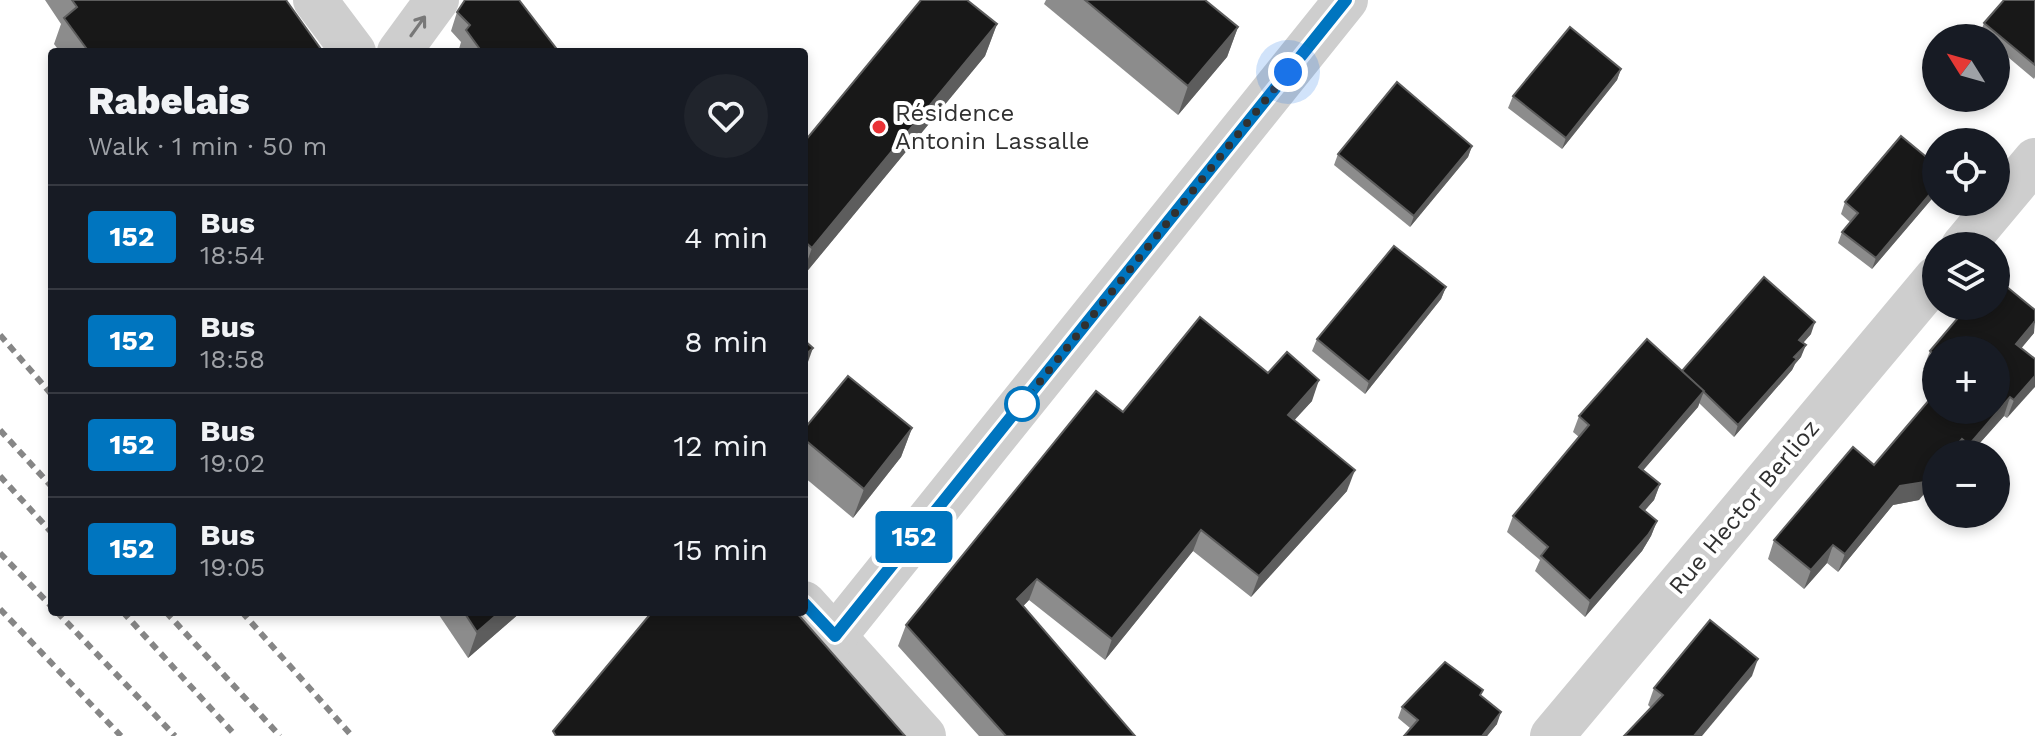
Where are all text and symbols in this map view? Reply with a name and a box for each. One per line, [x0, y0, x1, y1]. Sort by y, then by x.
one-way arrow [409, 16, 426, 37]
north arrow [1922, 24, 2010, 112]
map controls [1922, 24, 2010, 528]
your location [1268, 52, 1308, 92]
button: heart [684, 74, 768, 158]
text: Rabelais [88, 79, 250, 123]
place label: Résidence Antonin Lassalle [895, 99, 1090, 155]
marker: Résidence Antonin Lassalle [870, 118, 888, 136]
button: locate [1922, 128, 2010, 216]
text: Walk · 1 min · 50 m [88, 131, 327, 161]
text: Bus [200, 205, 255, 240]
text: 152 [109, 220, 155, 253]
text: 4 min [684, 220, 768, 255]
button: layers [1922, 232, 2010, 320]
text: 18:54 [200, 240, 265, 270]
text: Bus [200, 309, 255, 344]
text: 152 [109, 324, 155, 357]
text: 8 min [684, 324, 768, 359]
button: + [1922, 336, 2010, 424]
text: 18:58 [200, 344, 265, 374]
unlabelled marker [1005, 387, 1039, 421]
text: Bus [200, 413, 255, 448]
street label: Rue Hector Berlioz [1663, 414, 1825, 600]
text: 152 [109, 428, 155, 461]
text: 12 min [673, 428, 768, 463]
button: − [1922, 440, 2010, 528]
text: 19:02 [200, 448, 265, 478]
line badge: 152 [868, 511, 960, 563]
text: Bus [200, 517, 255, 552]
text: 152 [891, 520, 937, 553]
text: 152 [109, 532, 155, 565]
text: 15 min [673, 532, 768, 567]
text: 19:05 [200, 552, 265, 582]

